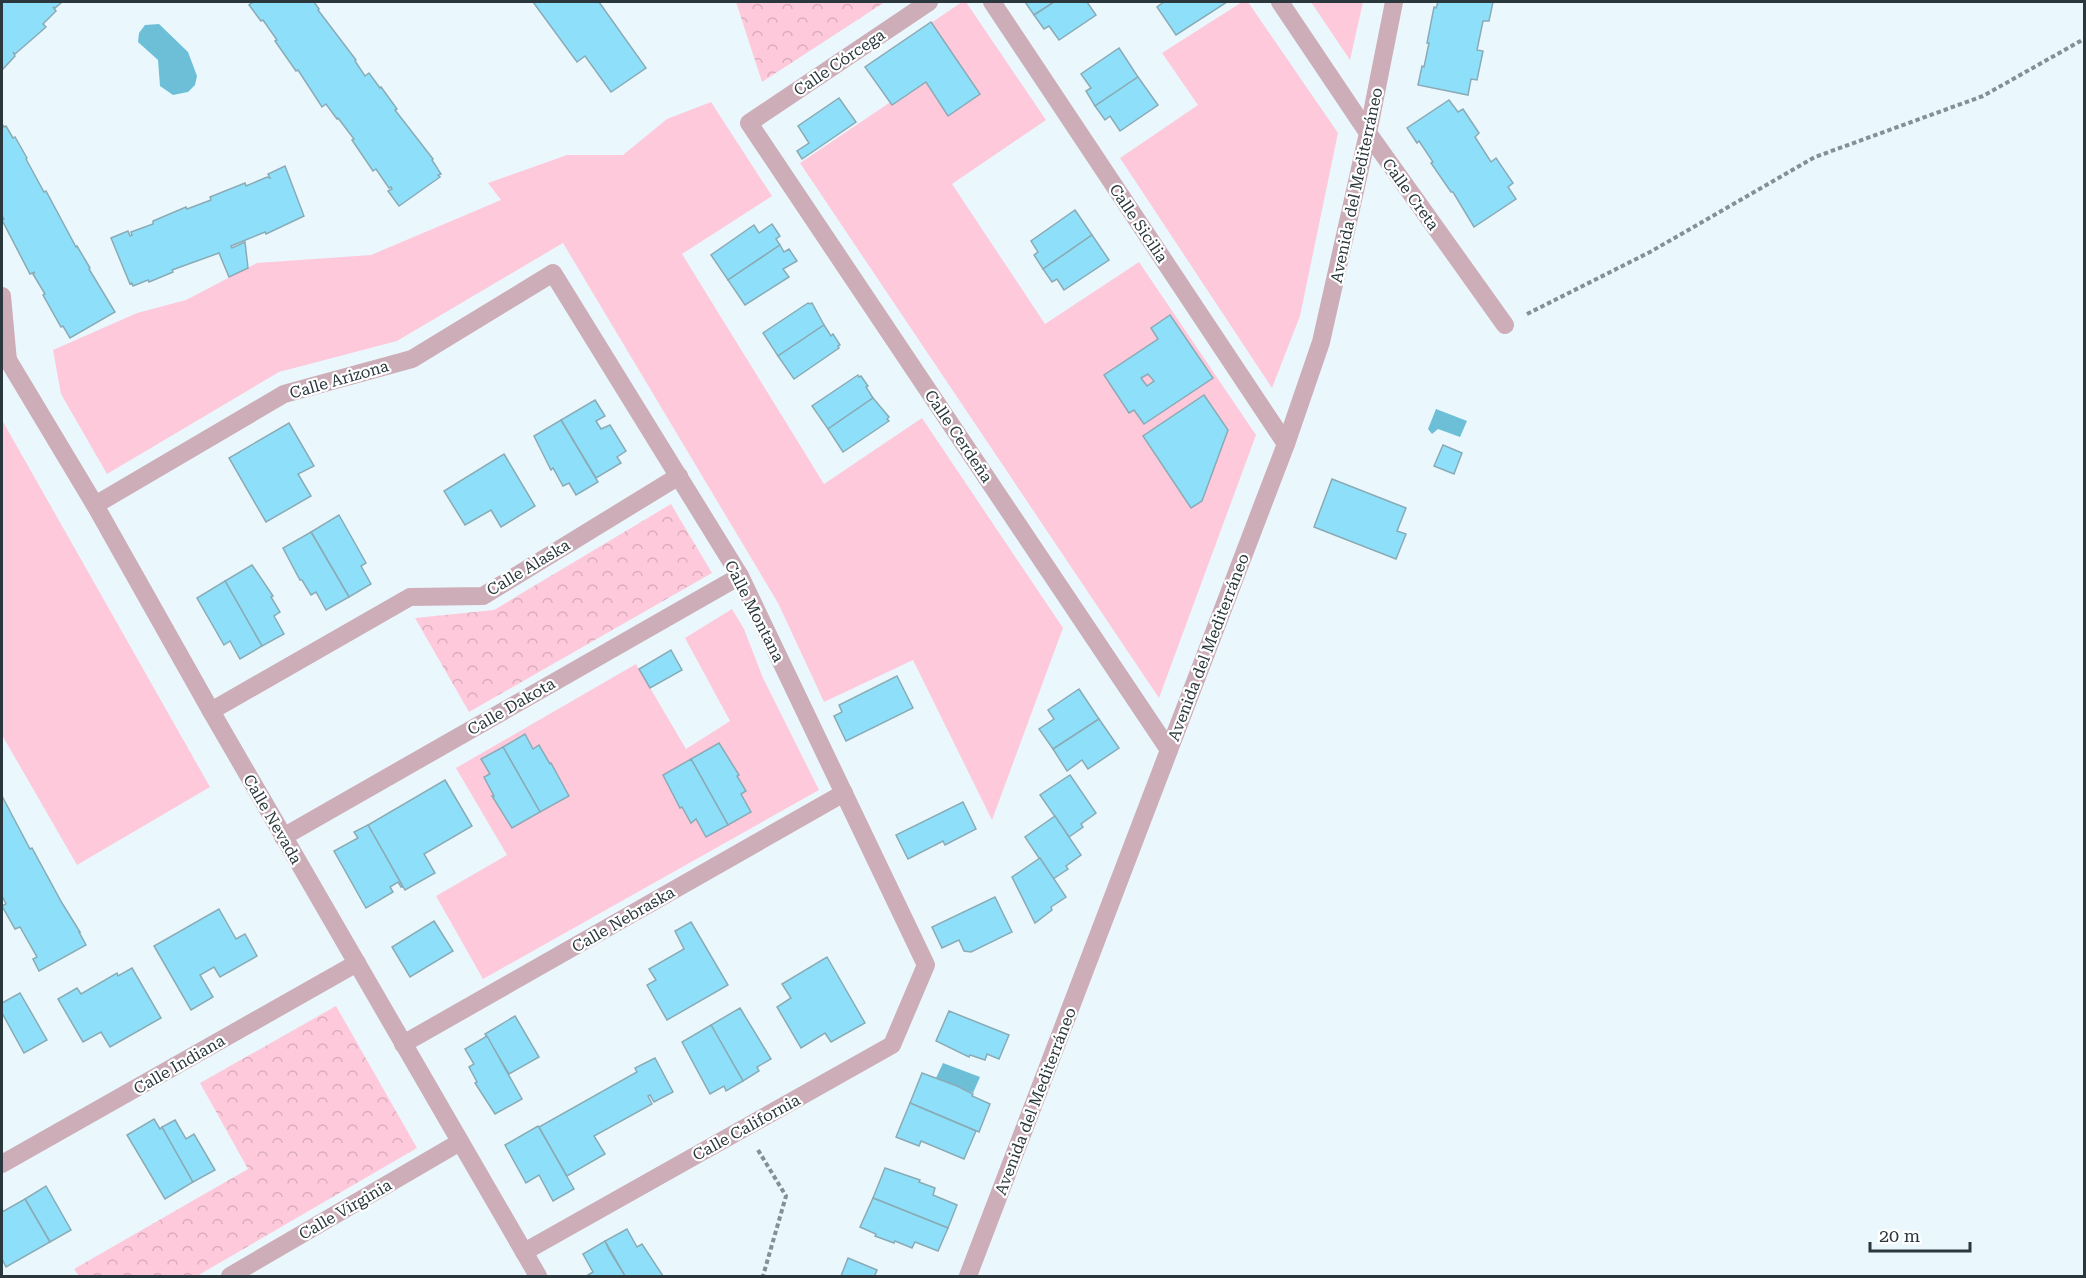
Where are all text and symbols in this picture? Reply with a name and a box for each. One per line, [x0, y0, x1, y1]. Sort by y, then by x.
street label: Calle Córcega [790, 25, 889, 100]
street label: Avenida del Mediterráneo [1326, 85, 1387, 285]
street label: Calle Creta [1378, 155, 1443, 234]
street label: Calle Sicilia [1105, 180, 1172, 266]
street label: Calle Arizona [287, 356, 391, 403]
street label: Calle Cerdeña [921, 386, 997, 486]
street label: Calle Alaska [483, 535, 574, 600]
street label: Avenida del Mediterráneo [1164, 551, 1253, 744]
street label: Calle Montana [721, 557, 789, 666]
street label: Calle Dakota [464, 674, 559, 739]
street label: Calle Nevada [239, 771, 306, 868]
street label: Calle Nebraska [569, 882, 678, 957]
street label: Avenida del Mediterráneo [991, 1005, 1080, 1198]
street label: Calle Indiana [130, 1030, 229, 1098]
street label: Calle California [689, 1090, 803, 1165]
street label: Calle Virginia [296, 1175, 395, 1244]
scale bar [1870, 1215, 1970, 1253]
text: 20 m [1879, 1225, 1920, 1246]

